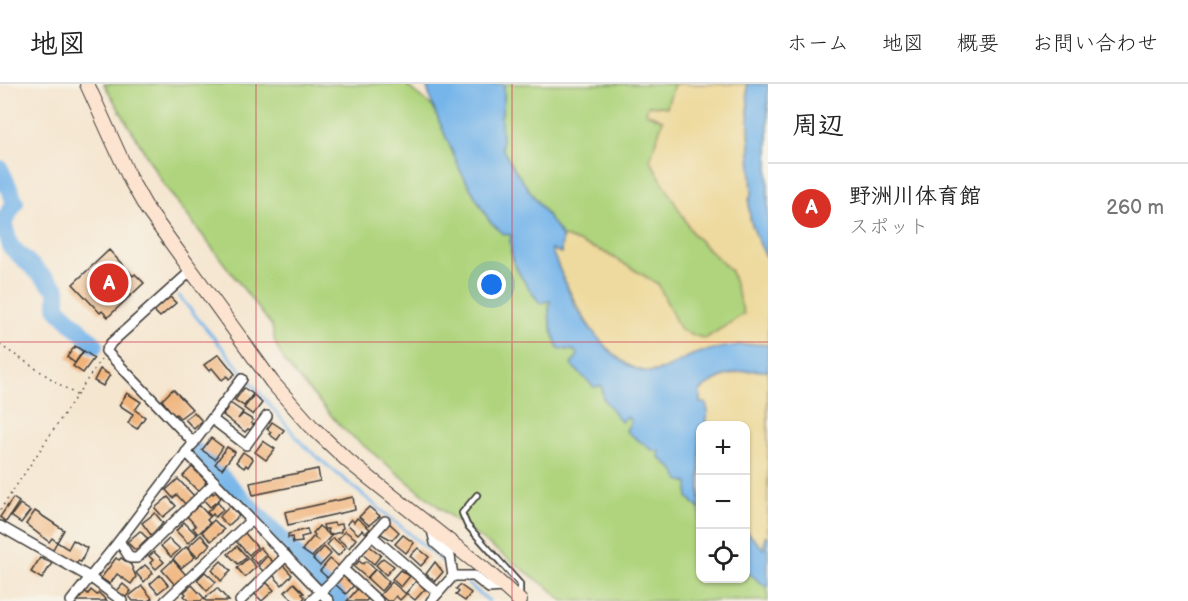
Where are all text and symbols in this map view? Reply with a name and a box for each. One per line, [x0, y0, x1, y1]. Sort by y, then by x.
text: 地図 [30, 28, 86, 61]
text: ホーム [787, 31, 849, 56]
text: 地図 [882, 31, 924, 56]
text: 概要 [957, 31, 999, 56]
text: お問い合わせ [1032, 31, 1158, 56]
text: 周辺 [792, 111, 844, 142]
text: 野洲川体育館 [849, 183, 981, 210]
text: A [805, 196, 818, 220]
text: 260 m [1106, 196, 1164, 220]
text: スポット [849, 215, 929, 239]
pin: A [90, 260, 128, 306]
your location [477, 270, 506, 299]
map controls [696, 421, 750, 583]
button: + [696, 421, 750, 475]
button: − [696, 475, 750, 529]
button: locate [696, 529, 750, 583]

